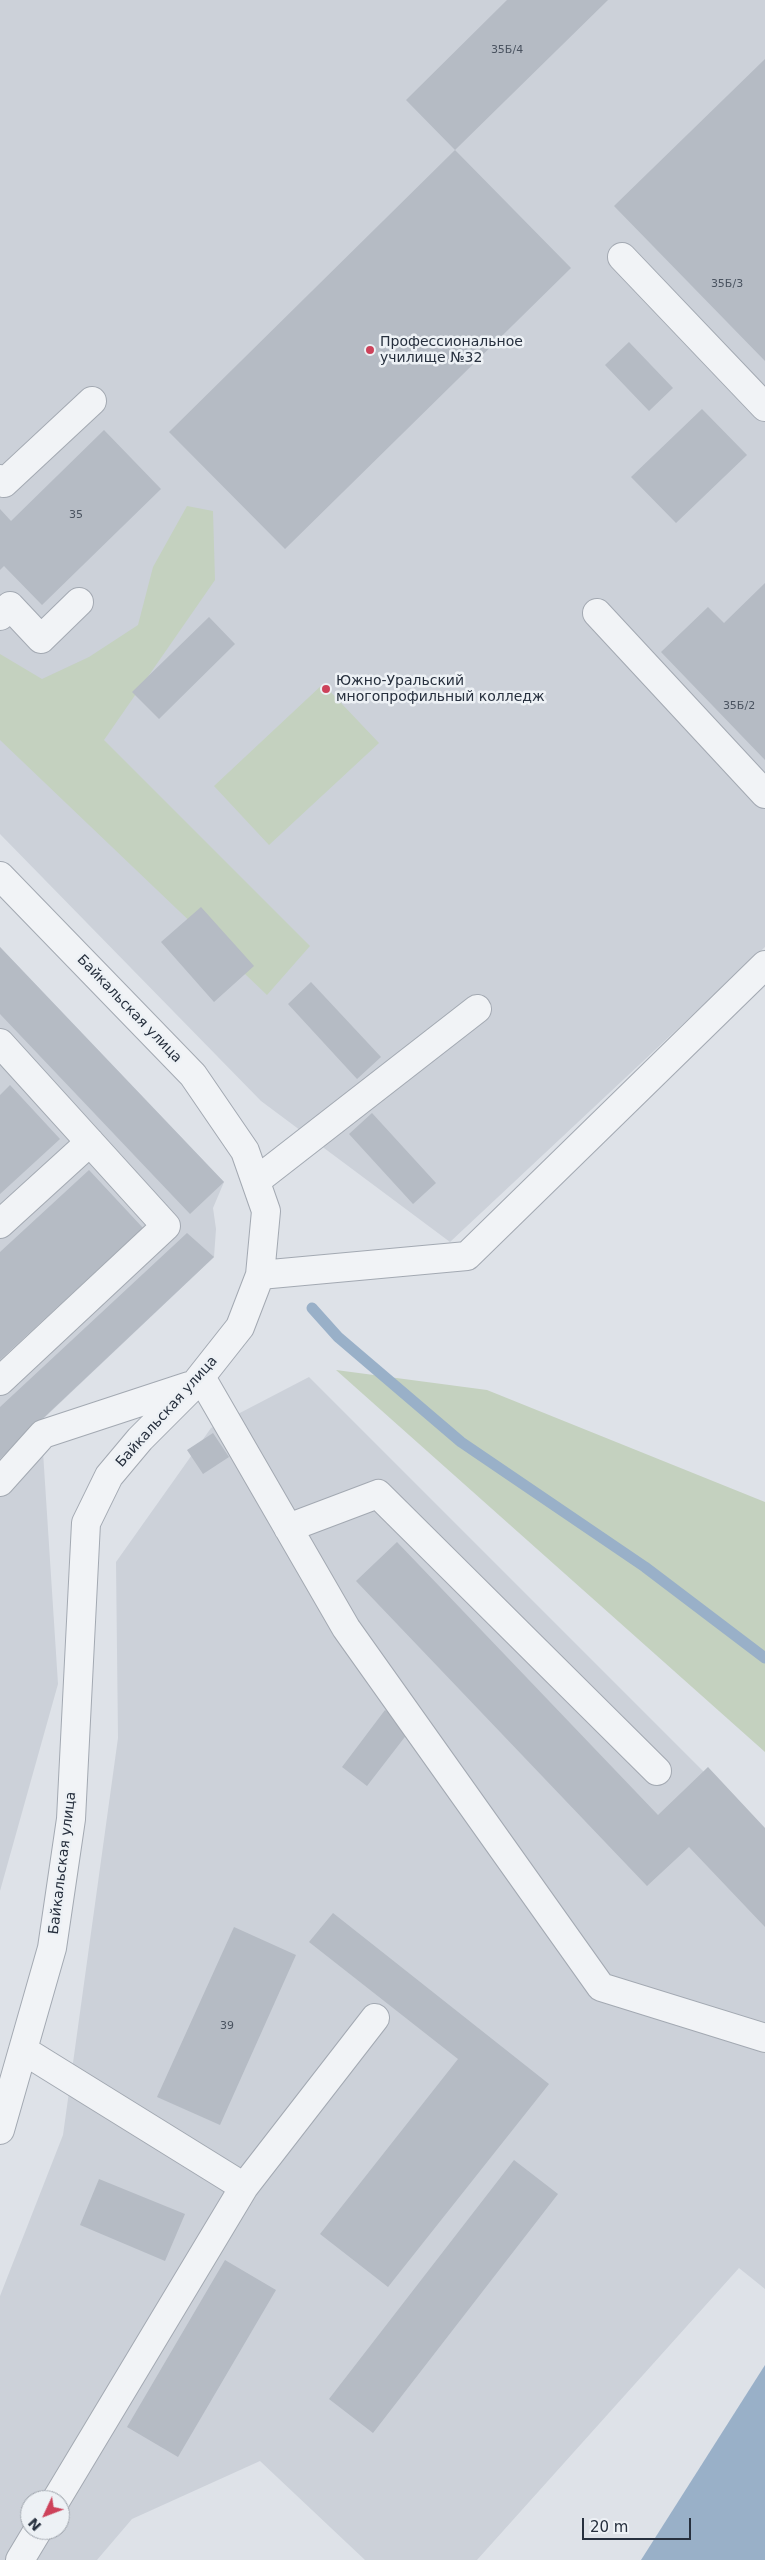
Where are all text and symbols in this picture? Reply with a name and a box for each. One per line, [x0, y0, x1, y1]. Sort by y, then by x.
house number: 35Б/4 [491, 43, 523, 57]
house number: 35Б/3 [711, 277, 743, 291]
place label: Профессиональное училище №32 [380, 334, 523, 367]
marker: Профессиональное училище №32 [364, 344, 376, 356]
house number: 35 [69, 508, 83, 522]
place label: Южно-Уральский многопрофильный колледж [336, 673, 545, 706]
marker: Южно-Уральский многопрофильный колледж [320, 683, 332, 695]
house number: 35Б/2 [723, 699, 755, 713]
street label: Байкальская улица [73, 952, 185, 1066]
street label: Байкальская улица [113, 1353, 221, 1471]
street label: Байкальская улица [46, 1791, 80, 1935]
house number: 39 [220, 2019, 234, 2033]
north arrow [20, 2490, 70, 2540]
scale bar [585, 2508, 694, 2540]
text: N [25, 2515, 45, 2534]
text: 20 m [590, 2518, 628, 2536]

